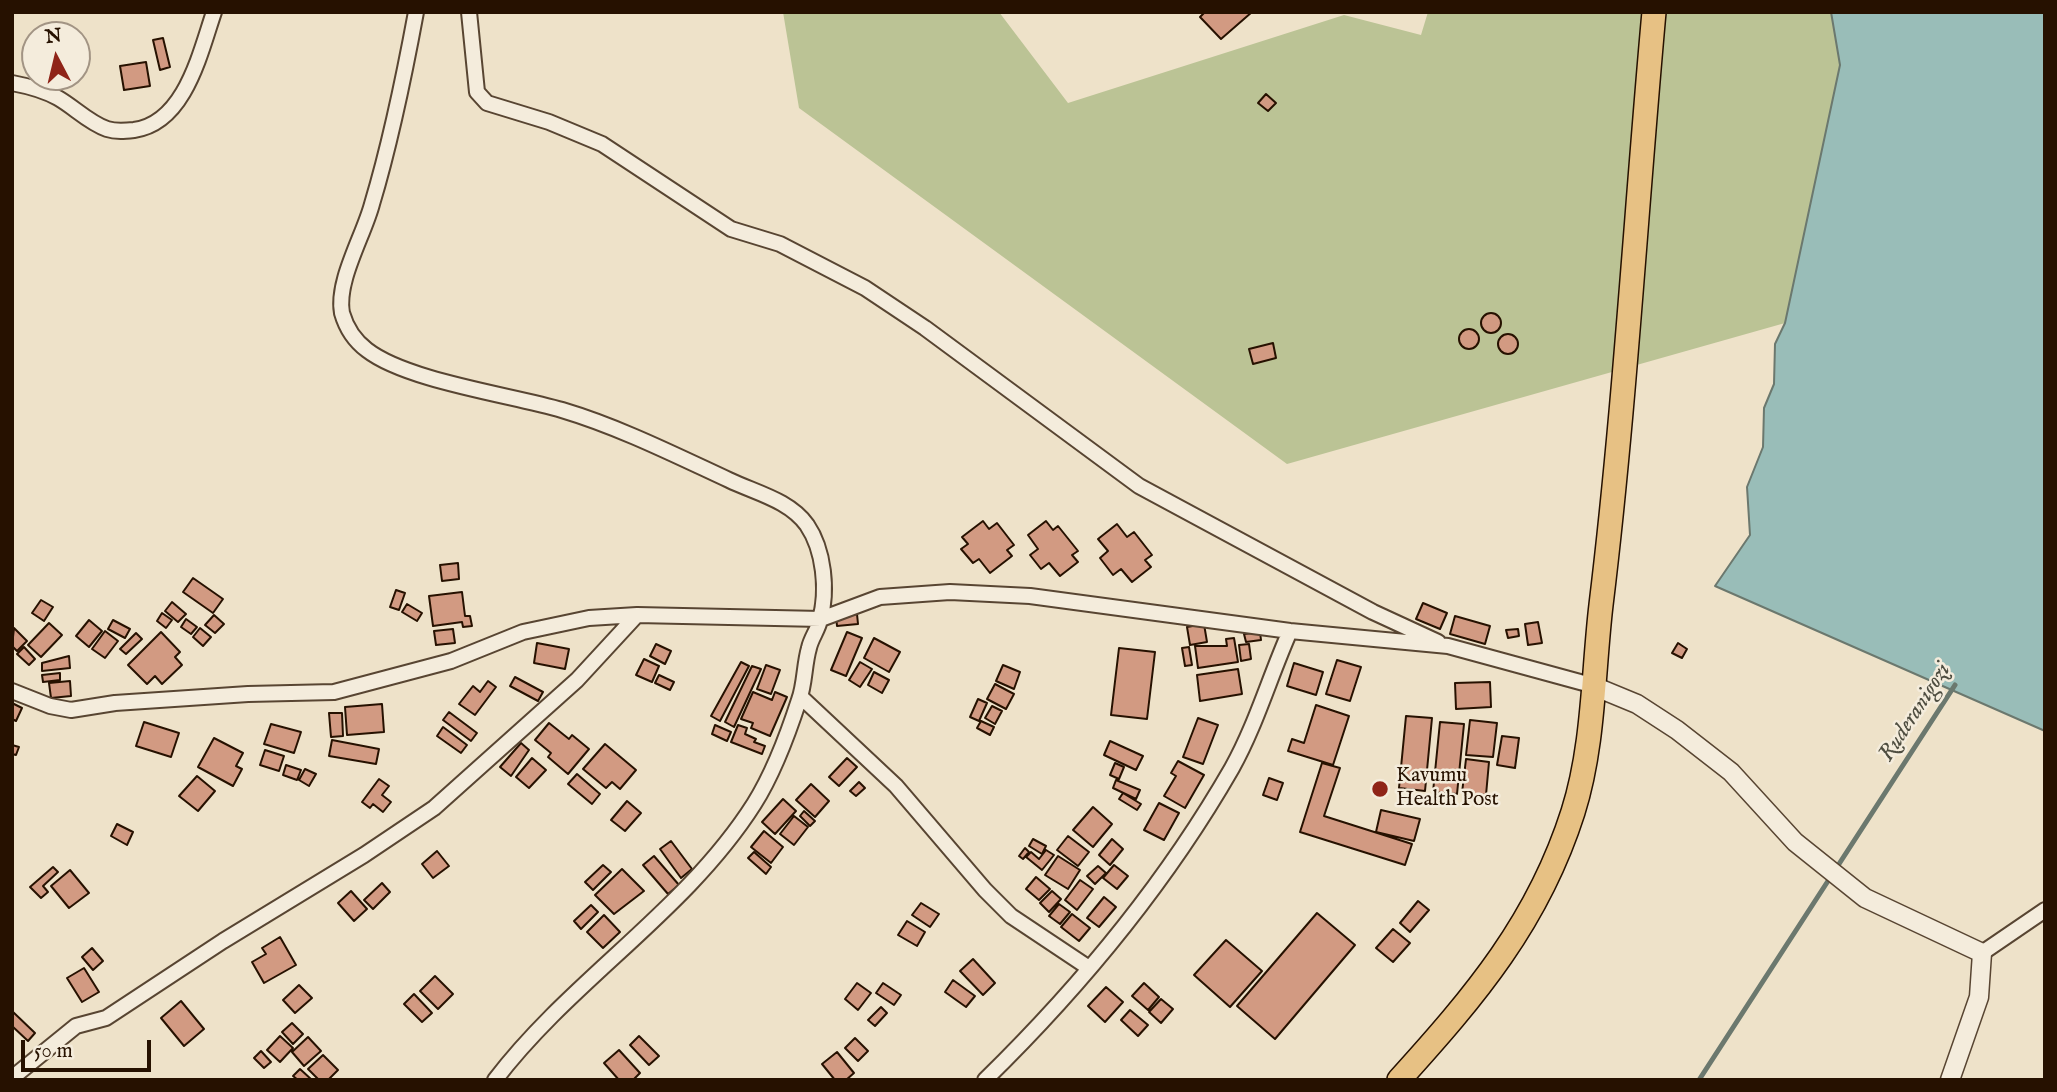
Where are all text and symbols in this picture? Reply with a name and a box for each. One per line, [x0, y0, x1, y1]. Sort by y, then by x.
north arrow [21, 21, 91, 91]
text: N [44, 24, 63, 50]
water label: Ruderanigozi [1874, 659, 1958, 767]
place label: Kavumu Health Post [1396, 764, 1499, 814]
marker: Kavumu Health Post [1370, 779, 1390, 799]
scale bar [24, 1026, 154, 1070]
text: 50 m [34, 1038, 73, 1065]

